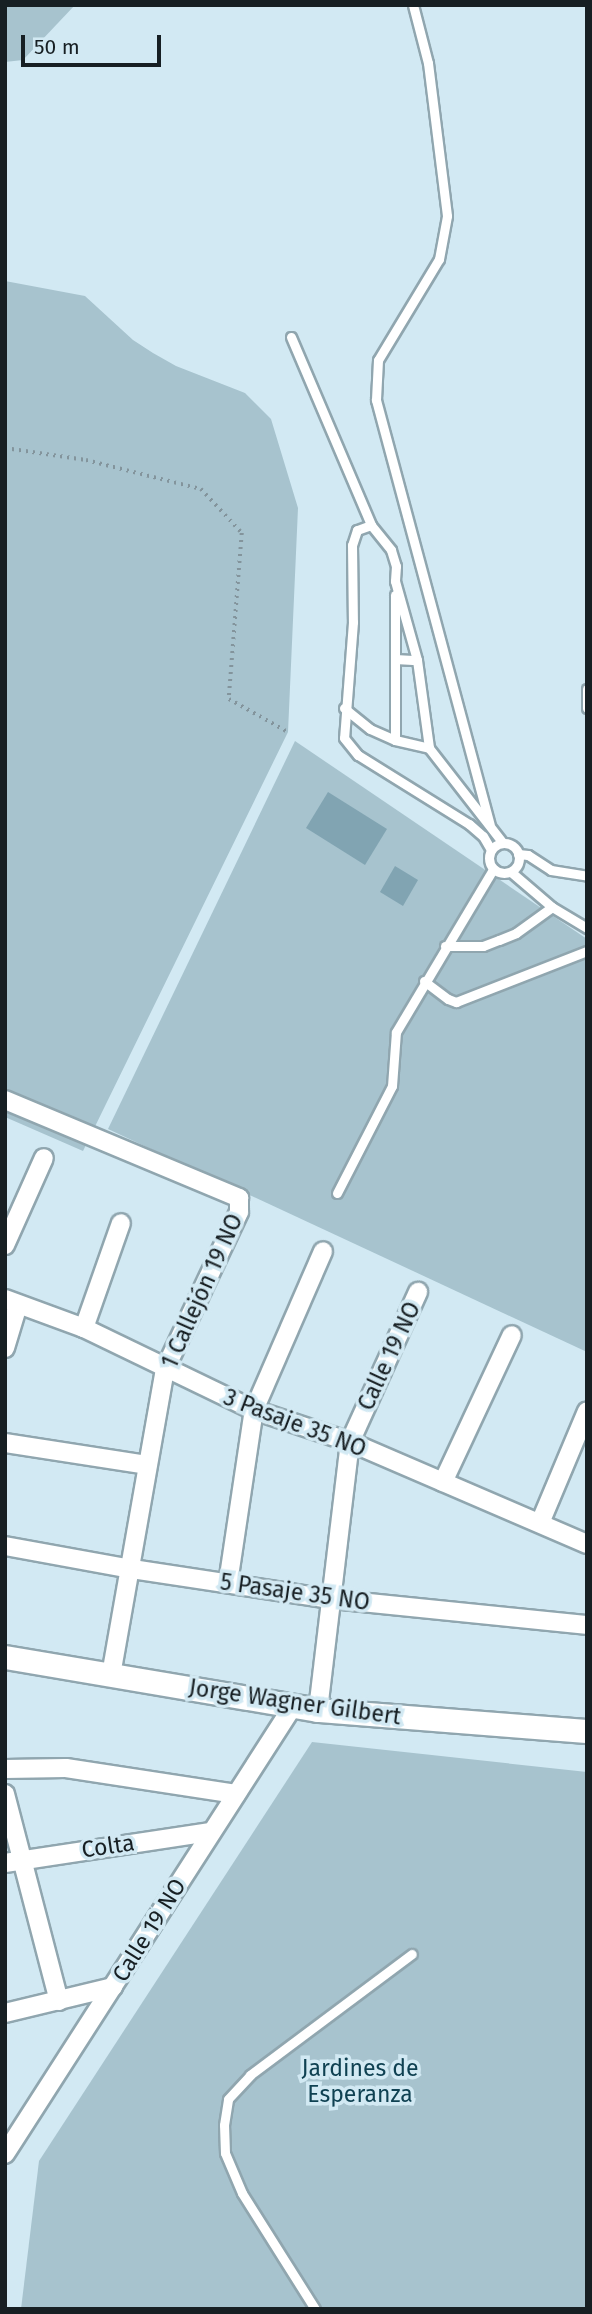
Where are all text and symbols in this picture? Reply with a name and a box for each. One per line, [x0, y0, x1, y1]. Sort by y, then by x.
scale bar [24, 21, 164, 65]
text: 50 m [34, 34, 80, 60]
street label: 1 Callejón 19 NO [156, 1210, 248, 1372]
street label: Calle 19 NO [352, 1297, 426, 1415]
street label: 3 Pasaje 35 NO [220, 1383, 370, 1463]
street label: 5 Pasaje 35 NO [219, 1568, 371, 1616]
street label: Jorge Wagner Gilbert [187, 1673, 403, 1731]
street label: Colta [80, 1829, 136, 1863]
street label: Calle 19 NO [106, 1873, 192, 1987]
park label: Jardines de Esperanza [301, 2054, 419, 2108]

